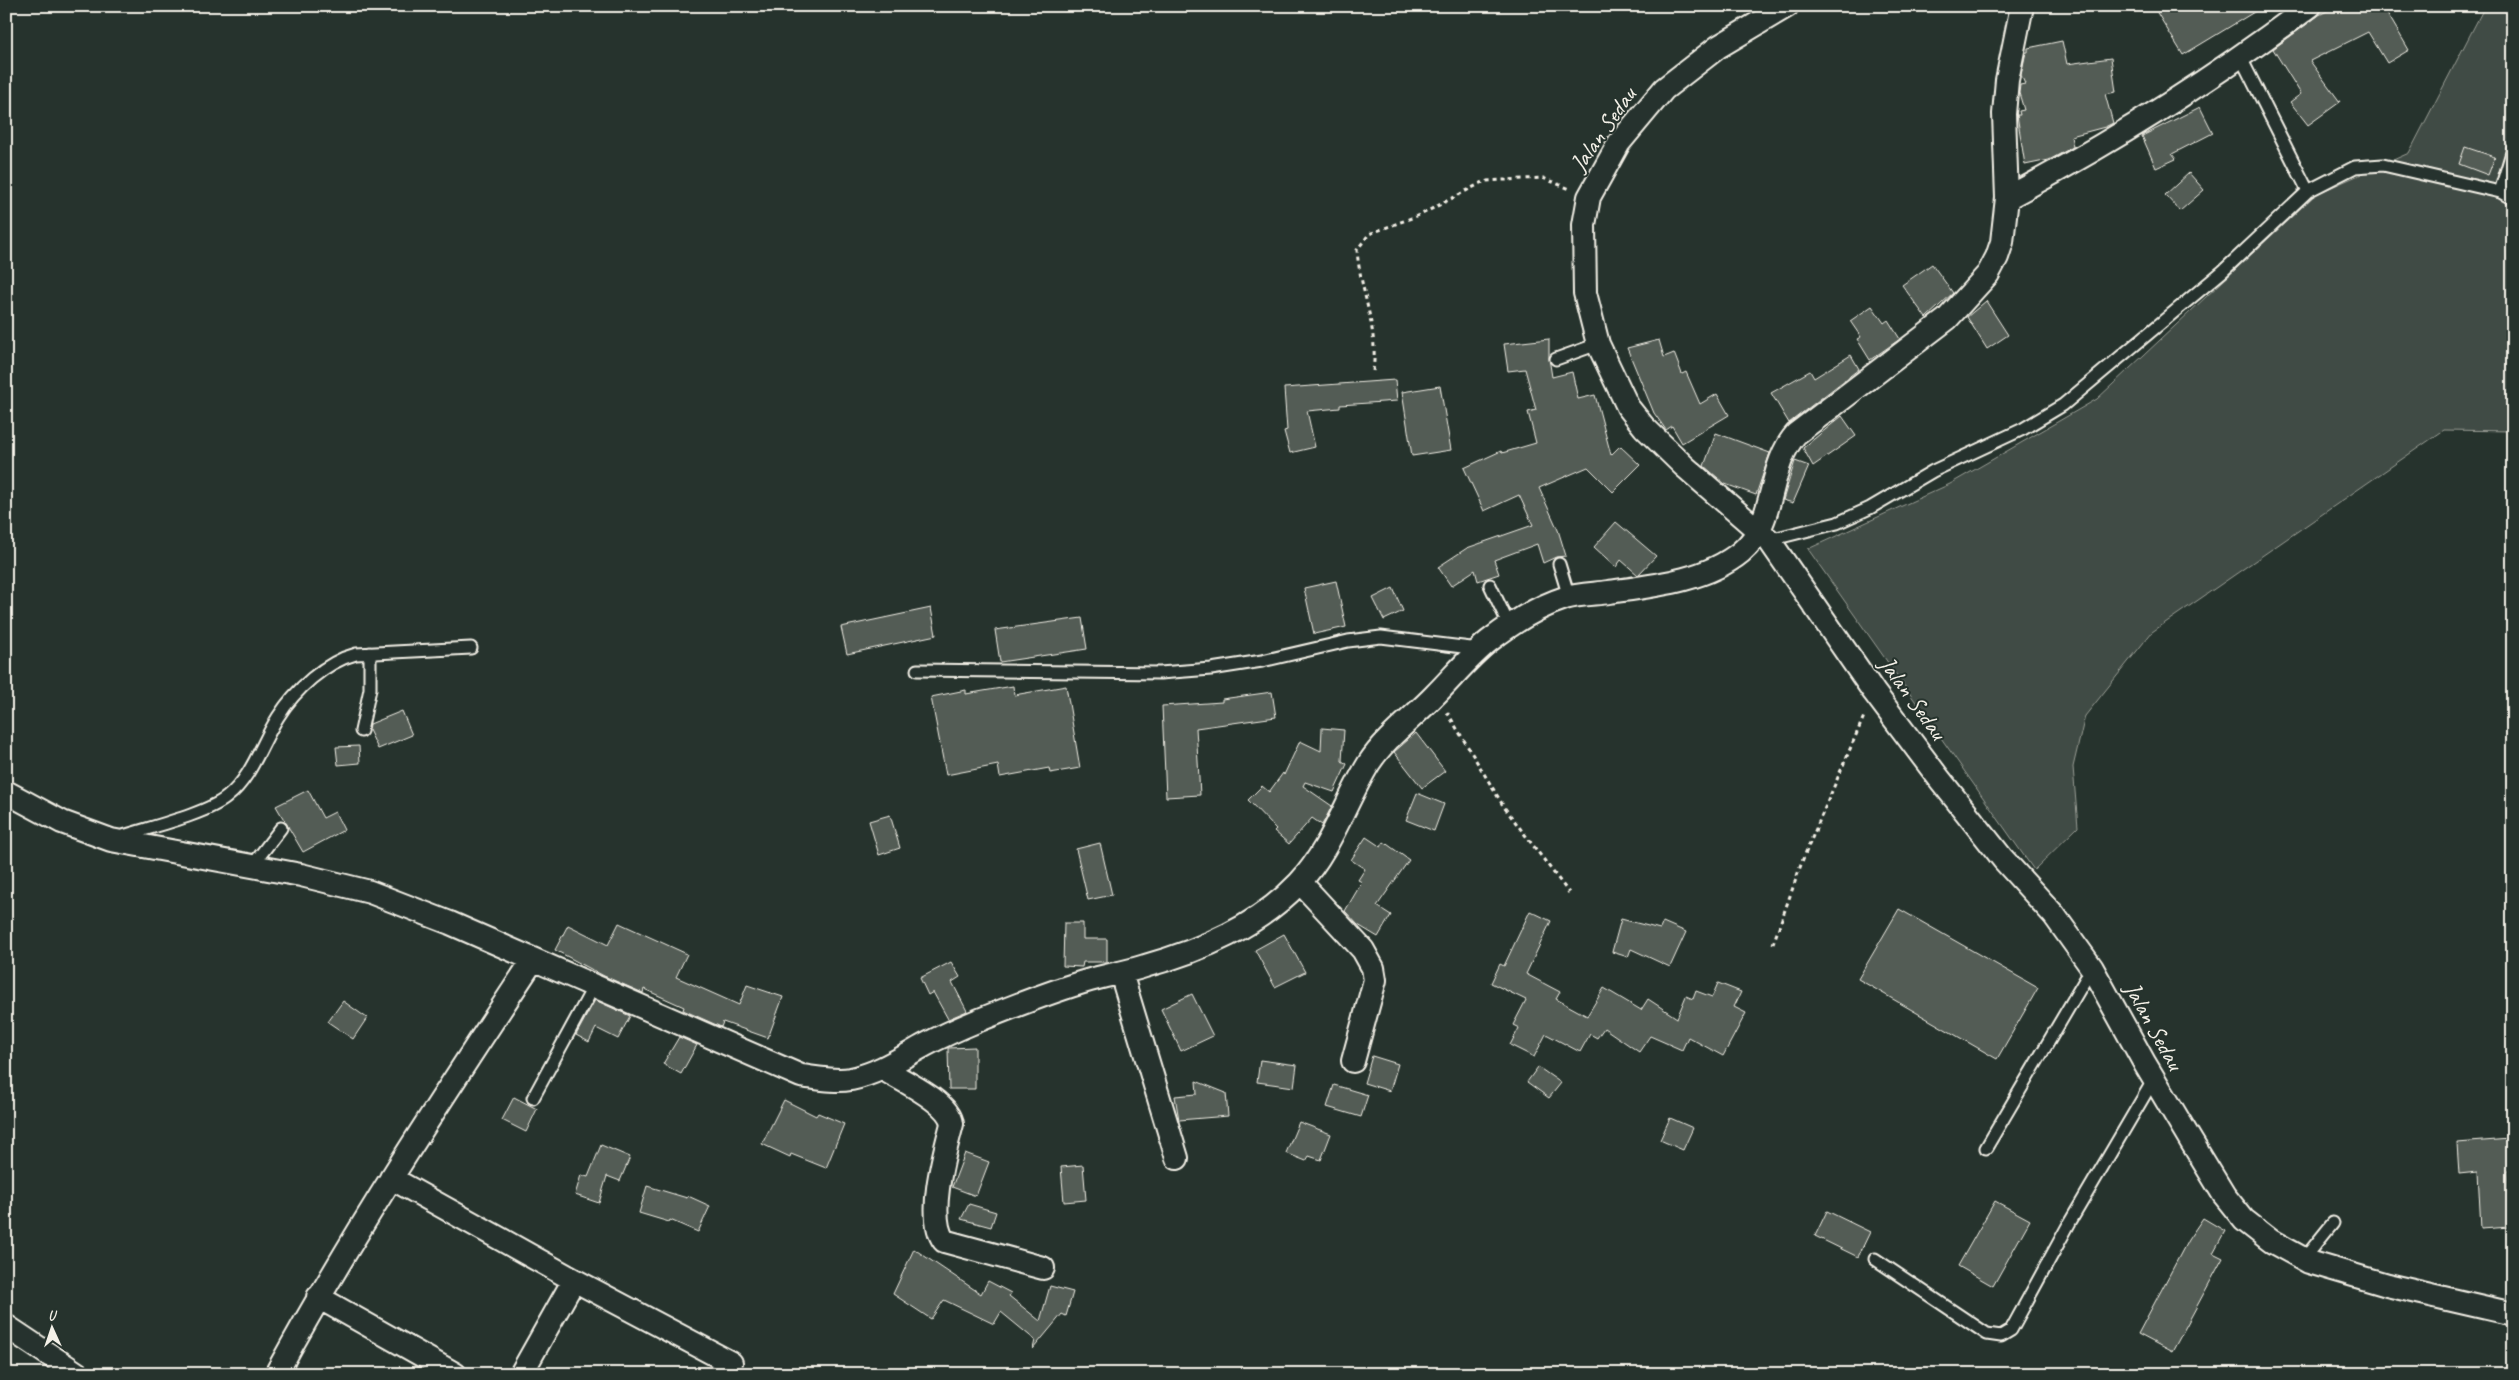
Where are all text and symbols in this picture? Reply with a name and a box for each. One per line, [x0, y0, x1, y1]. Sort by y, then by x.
street label: Jalan Sedau [1563, 79, 1644, 178]
street label: Jalan Sedau [1872, 649, 1955, 747]
street label: Jalan Sedau [2117, 976, 2191, 1077]
north arrow [28, 1302, 78, 1352]
text: U [48, 1307, 58, 1324]

